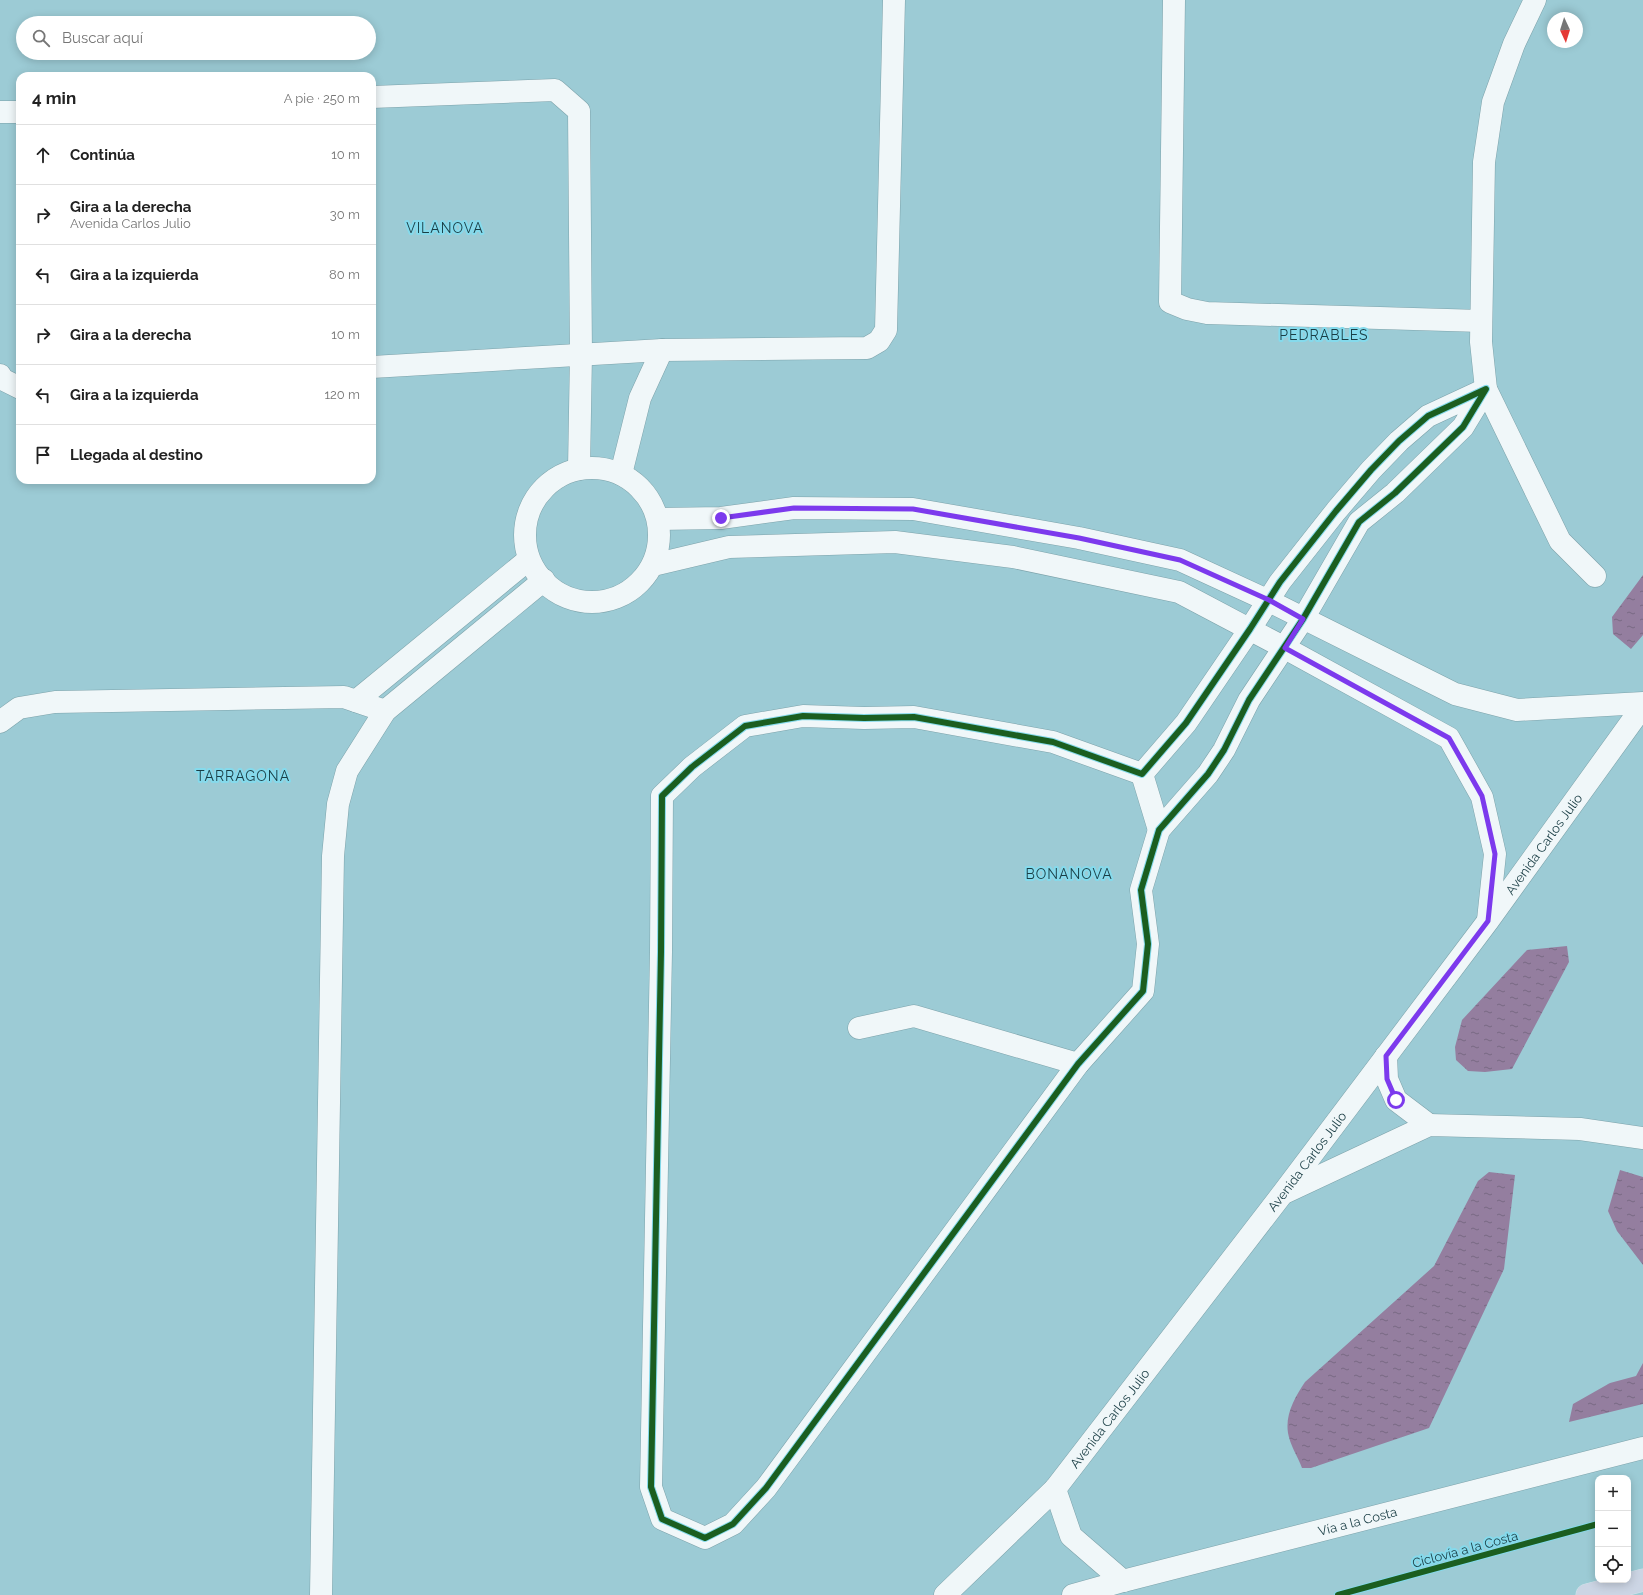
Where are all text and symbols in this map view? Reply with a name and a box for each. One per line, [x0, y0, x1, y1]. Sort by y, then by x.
north arrow [1547, 12, 1583, 48]
search box [16, 16, 376, 60]
icon: search [30, 27, 52, 49]
text: Buscar aquí [62, 29, 143, 47]
text: 4 min [32, 88, 76, 108]
text: A pie · 250 m [284, 91, 360, 106]
icon: ahead [32, 144, 54, 166]
text: Continúa [70, 146, 135, 164]
text: 10 m [331, 147, 360, 162]
text: Gira a la derecha [70, 198, 191, 216]
icon: right [32, 204, 54, 226]
text: 30 m [330, 207, 360, 222]
text: Avenida Carlos Julio [70, 216, 191, 231]
district label: VILANOVA [406, 220, 484, 236]
icon: left [32, 264, 54, 286]
text: Gira a la izquierda [70, 266, 199, 284]
text: 80 m [329, 267, 360, 282]
icon: right [32, 324, 54, 346]
text: Gira a la derecha [70, 326, 191, 344]
text: 10 m [331, 327, 360, 342]
district label: PEDRABLES [1279, 327, 1369, 343]
icon: left [32, 384, 54, 406]
text: Gira a la izquierda [70, 386, 199, 404]
text: 120 m [324, 387, 360, 402]
icon: arrive [32, 444, 54, 466]
text: Llegada al destino [70, 446, 203, 464]
route end [712, 509, 730, 527]
district label: TARRAGONA [196, 768, 290, 784]
street label: Avenida Carlos Julio [1503, 791, 1586, 898]
district label: BONANOVA [1025, 866, 1113, 882]
route start [1387, 1091, 1405, 1109]
street label: Avenida Carlos Julio [1265, 1109, 1350, 1214]
street label: Avenida Carlos Julio [1067, 1366, 1153, 1471]
map controls [1595, 1475, 1631, 1583]
button: + [1595, 1475, 1631, 1511]
street label: Vía a la Costa [1317, 1504, 1399, 1539]
button: − [1595, 1511, 1631, 1547]
street label: Ciclovía a la Costa [1411, 1528, 1520, 1571]
button: locate [1595, 1547, 1631, 1583]

